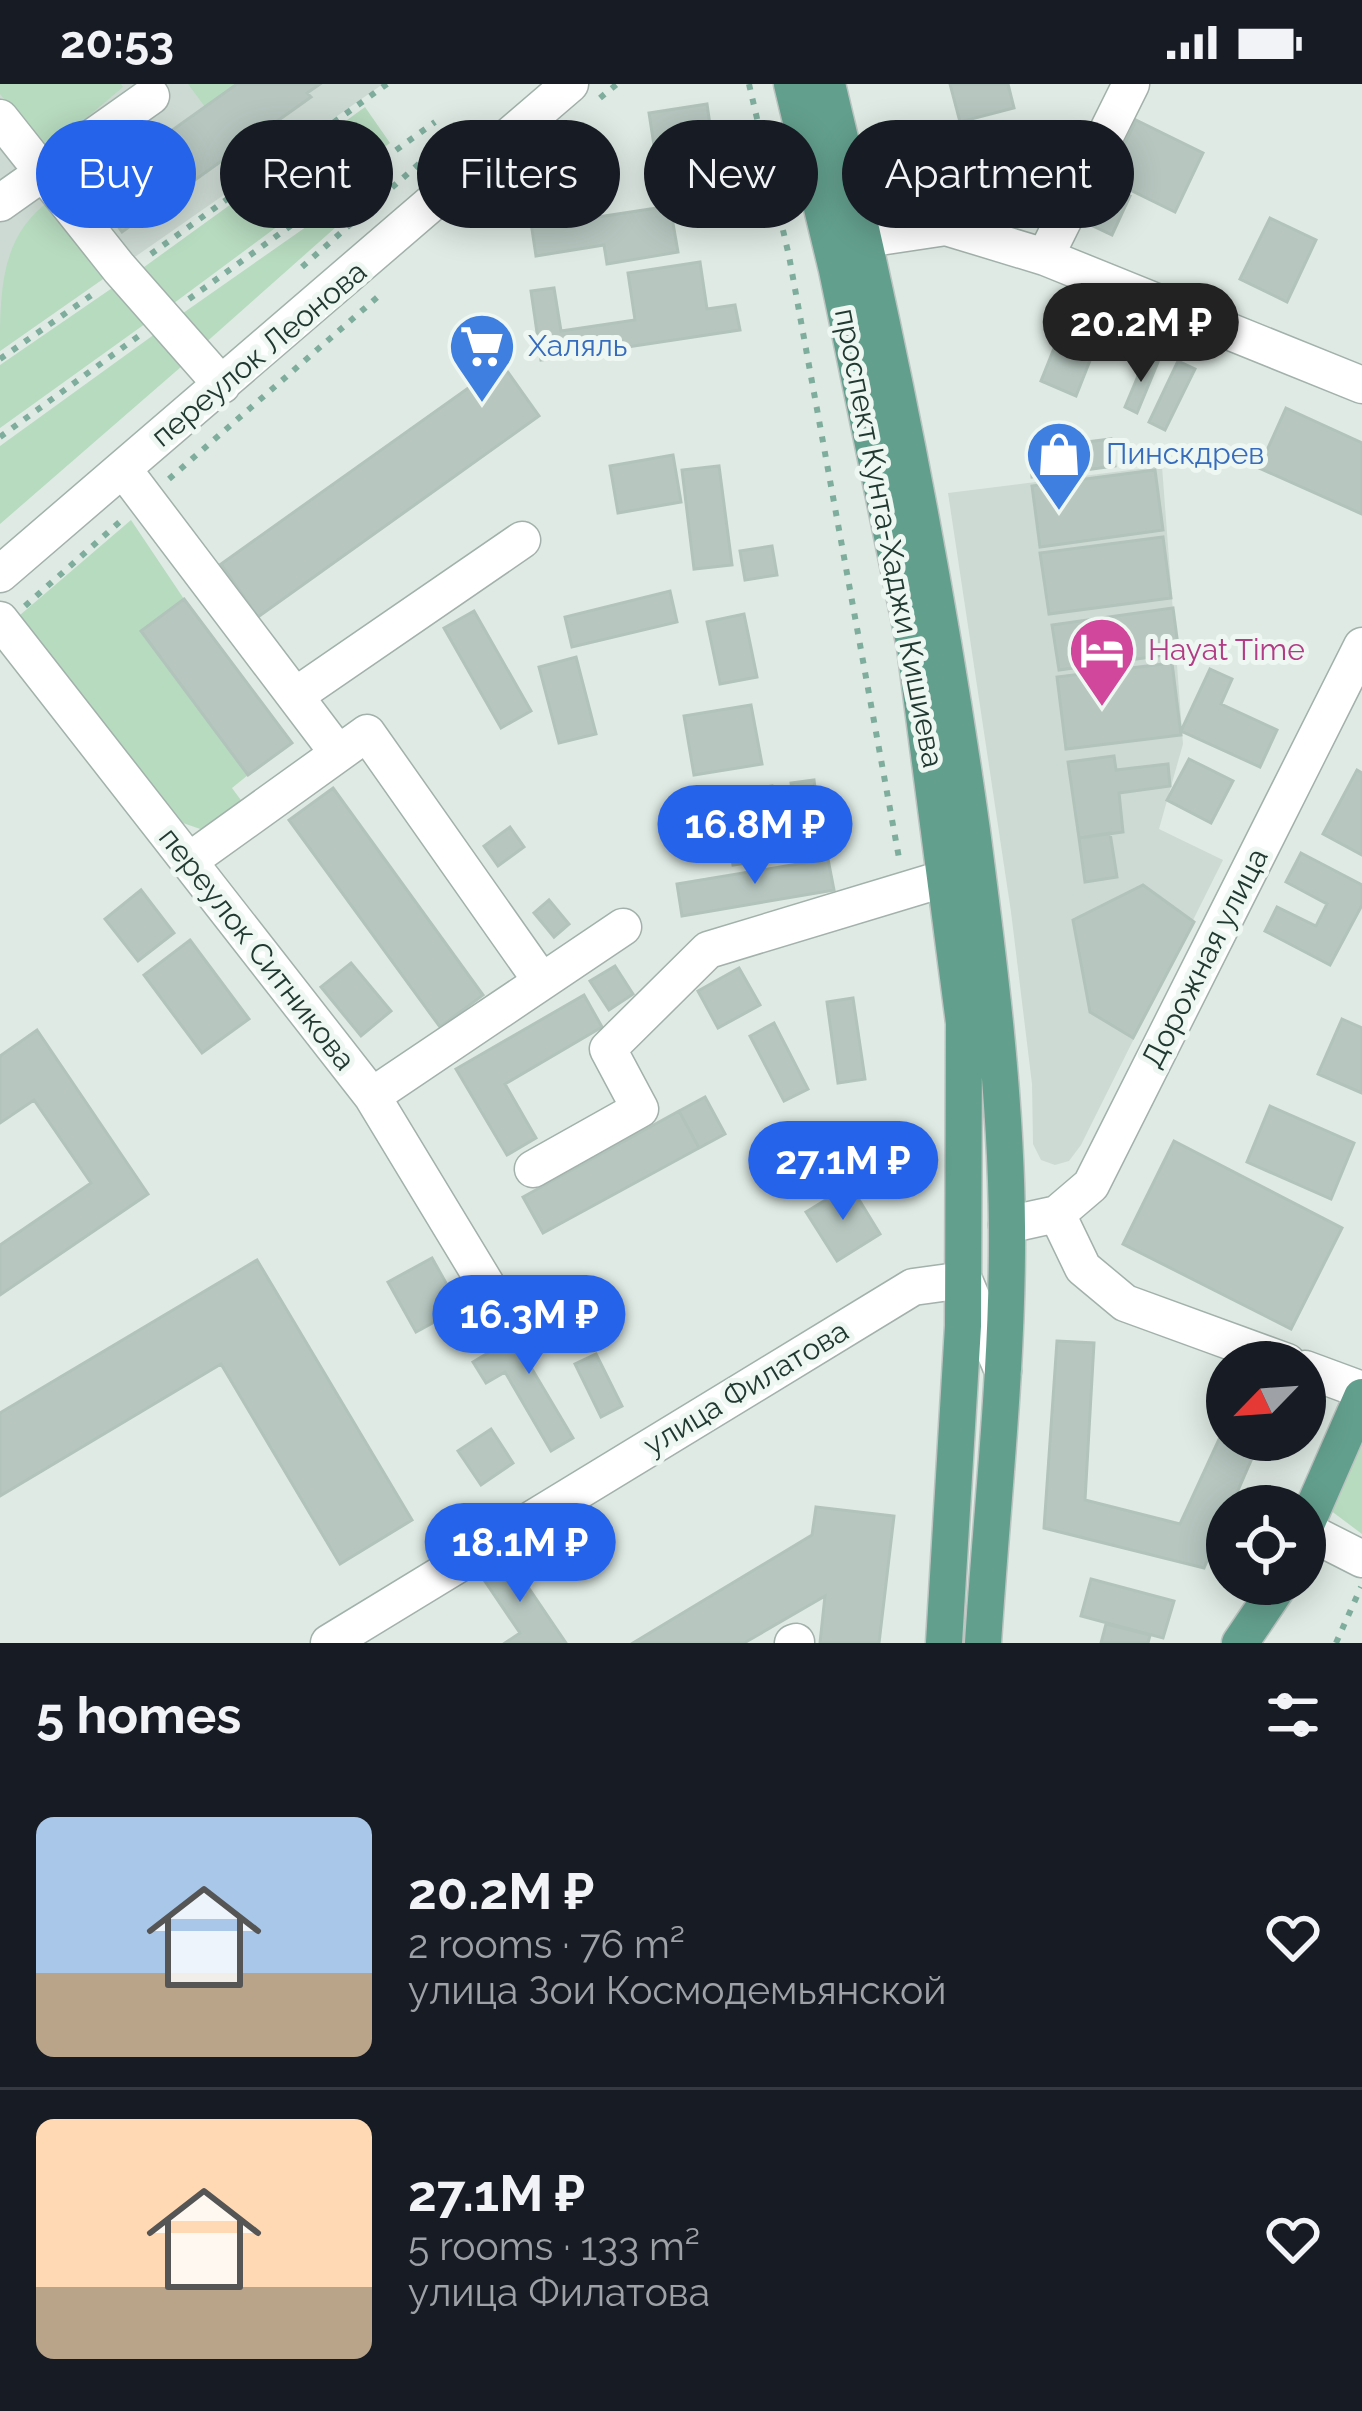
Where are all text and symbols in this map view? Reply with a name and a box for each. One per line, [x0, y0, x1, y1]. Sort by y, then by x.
text: 20:53 [60, 16, 174, 69]
chip: Buy [36, 120, 196, 228]
chip: Rent [220, 120, 393, 228]
chip: Filters [417, 120, 620, 228]
chip: New [644, 120, 818, 228]
chip: Apartment [842, 120, 1134, 228]
street label: переулок Леонова [144, 254, 373, 454]
pin: 20.2M ₽ [1030, 283, 1252, 385]
text: 20.2M ₽ [1070, 299, 1212, 345]
street label: проспект Кунта-Хаджи Кишиева [828, 305, 951, 770]
supermarket icon: Халяль [447, 311, 517, 405]
place label: Халяль [528, 328, 628, 363]
shop icon: Пинскдрев [1024, 419, 1094, 513]
place label: Пинскдрев [1106, 436, 1264, 471]
hotel icon: Hayat Time [1067, 615, 1137, 709]
place label: Hayat Time [1148, 632, 1305, 667]
pin: 16.8M ₽ [644, 785, 866, 887]
text: 16.8M ₽ [684, 801, 826, 847]
street label: переулок Ситникова [152, 821, 363, 1077]
street label: Дорожная улица [1134, 842, 1275, 1073]
pin: 27.1M ₽ [732, 1121, 954, 1223]
text: 27.1M ₽ [775, 1137, 911, 1183]
pin: 16.3M ₽ [418, 1275, 640, 1377]
text: 16.3M ₽ [459, 1291, 599, 1337]
street label: улица Филатова [637, 1313, 854, 1462]
north arrow [1206, 1341, 1326, 1461]
map controls [1206, 1341, 1326, 1605]
button: locate [1206, 1485, 1326, 1605]
pin: 18.1M ₽ [409, 1503, 631, 1605]
text: 18.1M ₽ [452, 1519, 588, 1565]
icon: filters [1260, 1682, 1326, 1748]
text: 5 homes [36, 1685, 241, 1745]
text: 20.2M ₽ [408, 1861, 594, 1921]
icon: home [132, 1865, 276, 2009]
icon: heart [1260, 1904, 1326, 1970]
text: 2 rooms · 76 m² [408, 1921, 685, 1967]
text: улица Зои Космодемьянской [408, 1967, 946, 2013]
text: 27.1M ₽ [408, 2163, 585, 2223]
icon: home [132, 2167, 276, 2311]
icon: heart [1260, 2206, 1326, 2272]
text: 5 rooms · 133 m² [408, 2223, 700, 2269]
text: улица Филатова [408, 2269, 710, 2315]

